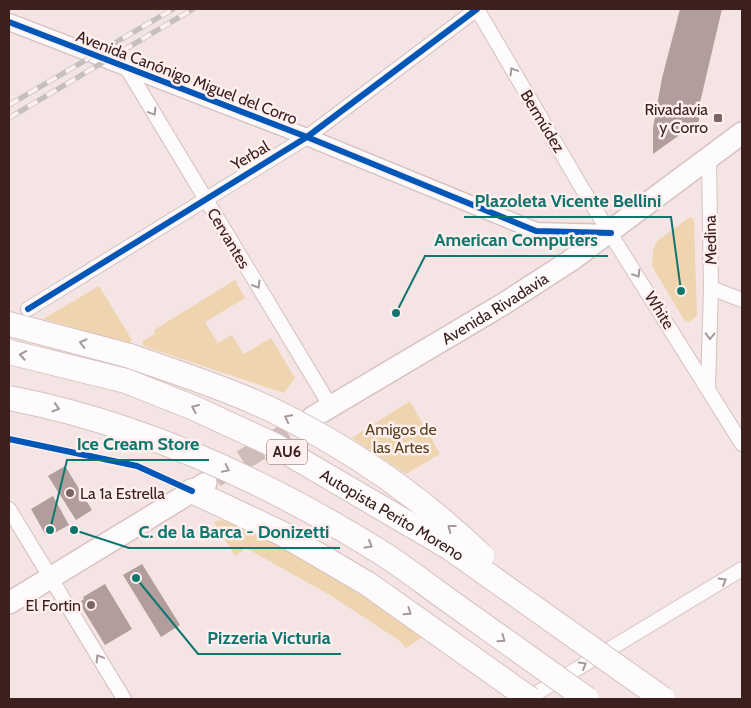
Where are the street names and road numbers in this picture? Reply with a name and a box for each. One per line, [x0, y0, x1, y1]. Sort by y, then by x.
street label: Avenida Canónigo Miguel del Corro [74, 26, 300, 129]
street label: Bermúdez [516, 86, 569, 156]
street label: Yerbal [227, 137, 273, 175]
street label: Cervantes [203, 205, 254, 272]
street label: Medina [701, 215, 720, 265]
street label: Avenida Rivadavia [438, 268, 552, 348]
street label: White [641, 288, 678, 333]
road number: AU6 [267, 440, 307, 464]
street label: Autopista Perito Moreno [317, 465, 468, 565]

